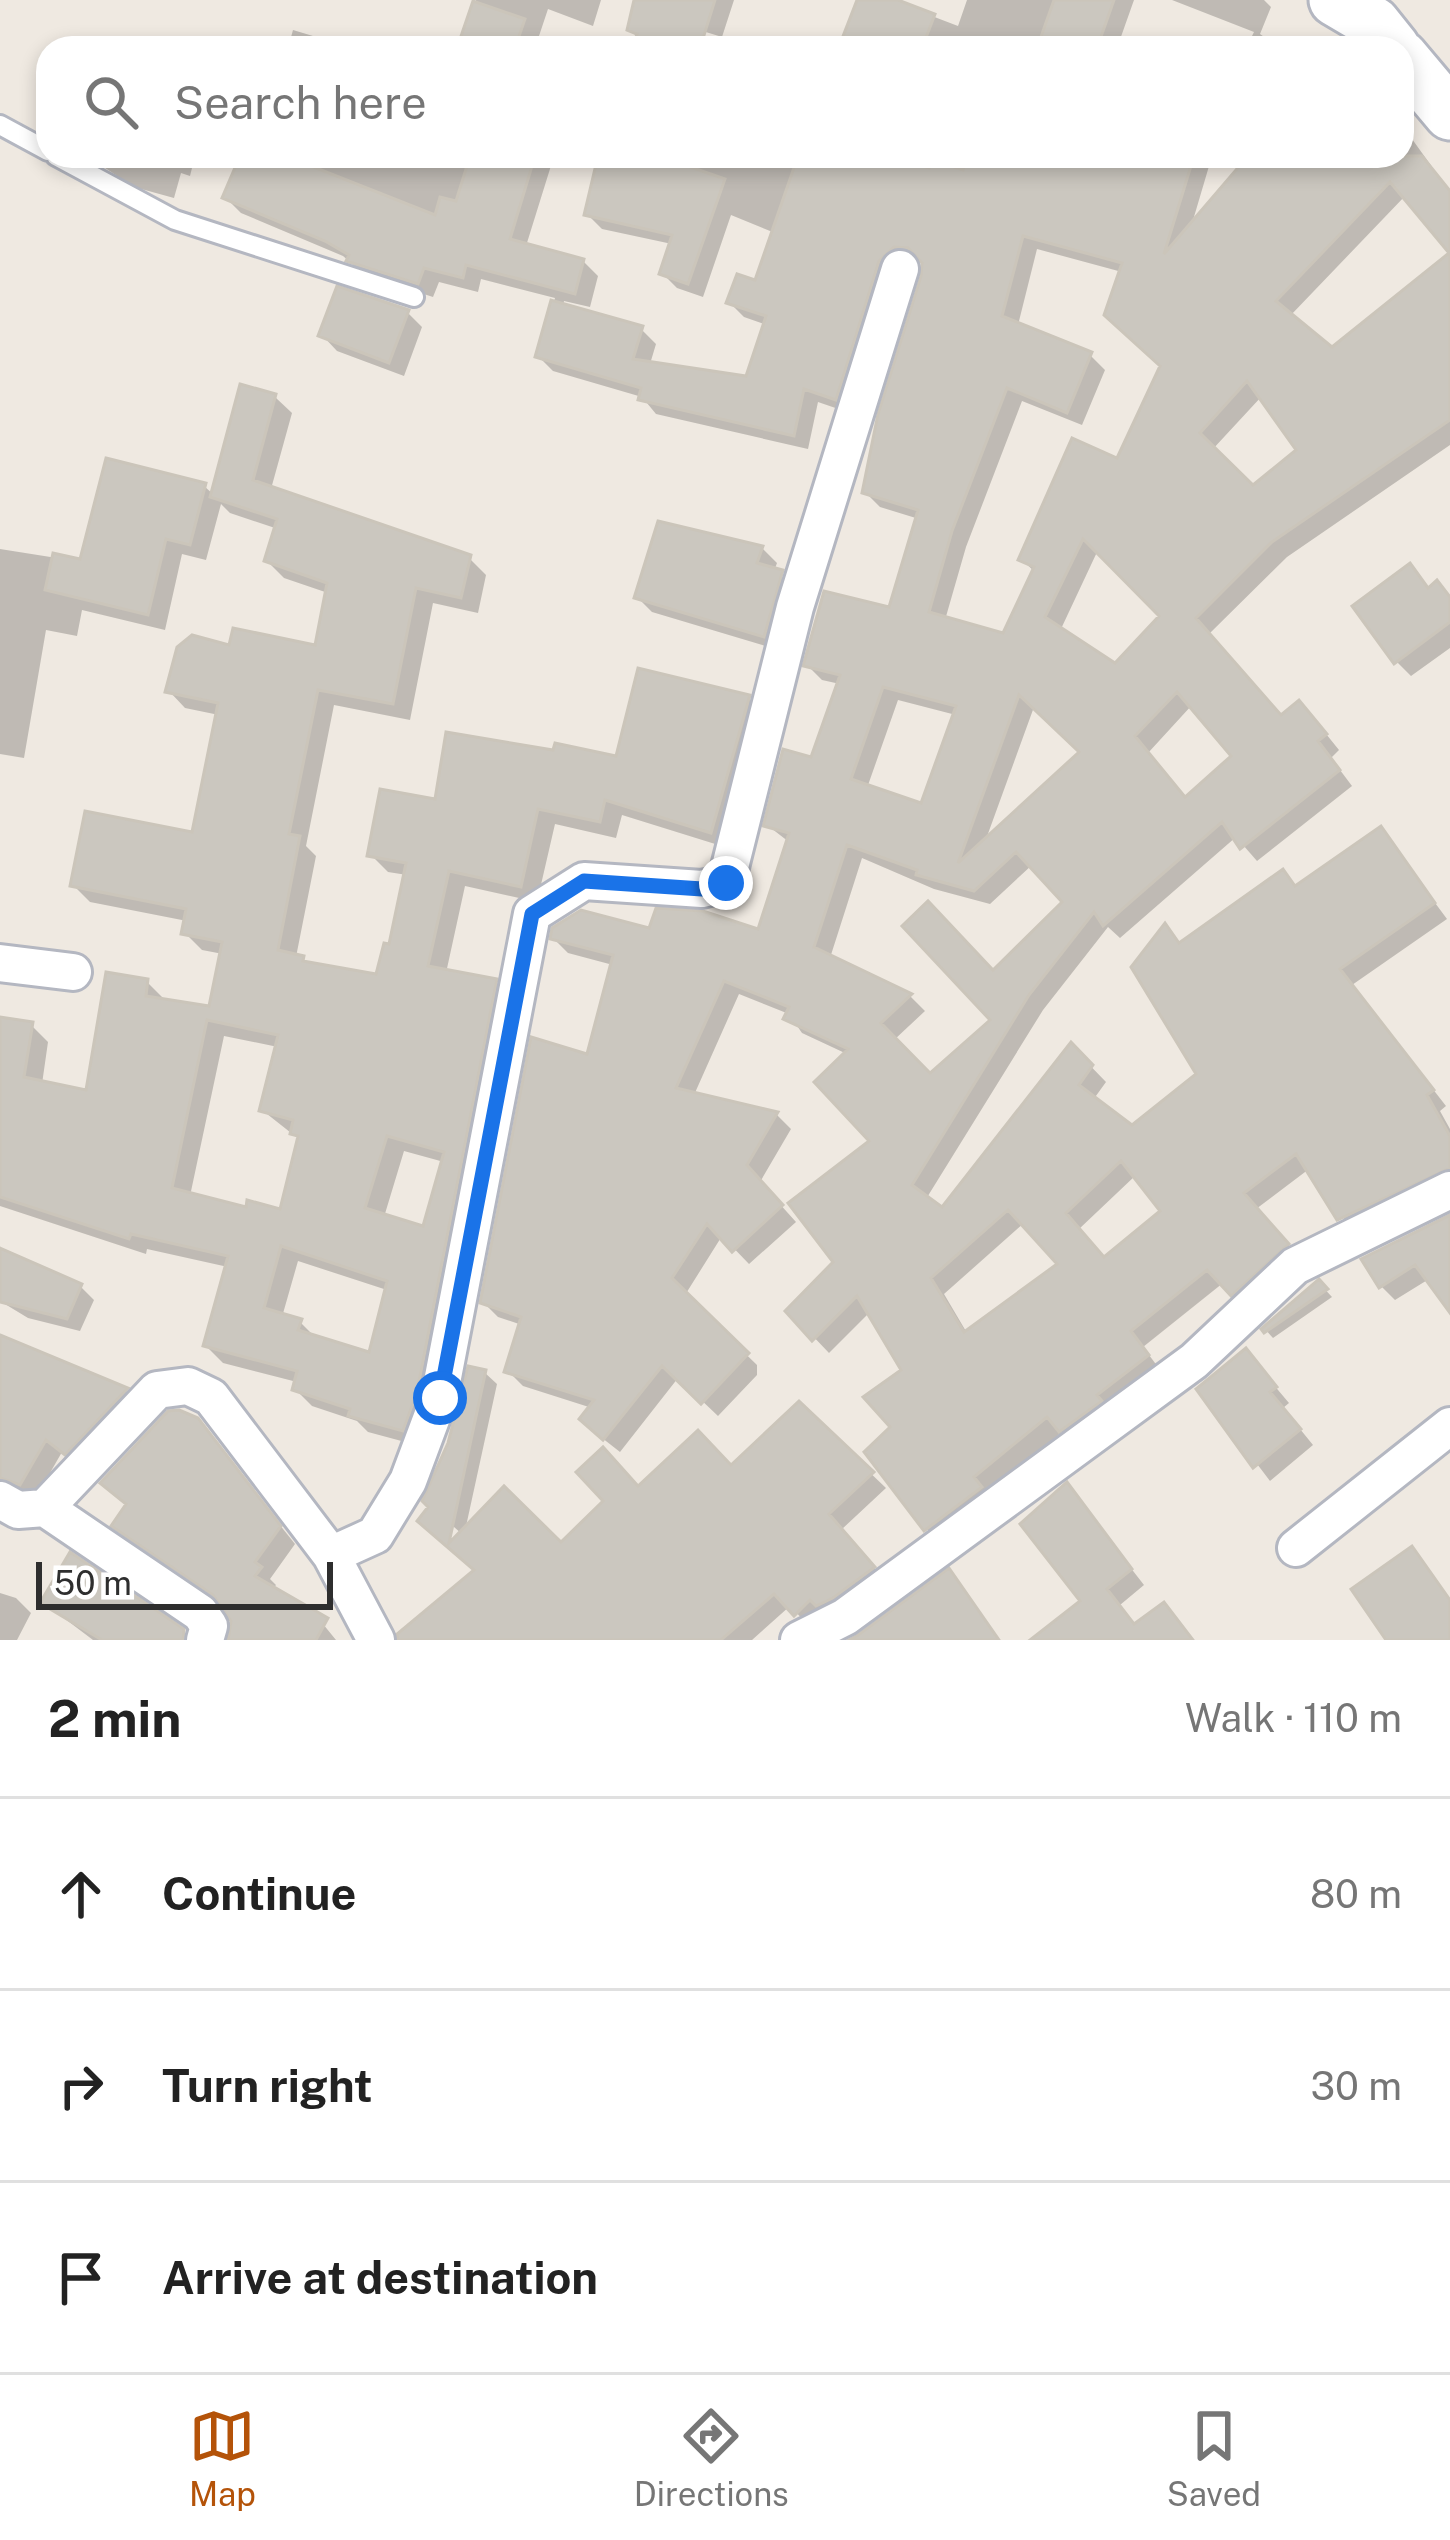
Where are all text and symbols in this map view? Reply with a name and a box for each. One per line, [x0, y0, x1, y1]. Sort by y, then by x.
search box [36, 36, 1414, 168]
icon: search [78, 69, 144, 135]
text: Search here [174, 76, 427, 129]
route end [699, 856, 753, 910]
route start [413, 1371, 467, 1425]
scale bar [36, 1556, 333, 1609]
text: 50 m [54, 1564, 132, 1602]
text: 2 min [48, 1689, 182, 1748]
text: Walk · 110 m [1185, 1695, 1402, 1741]
icon: ahead [48, 1861, 114, 1927]
text: Continue [162, 1867, 356, 1920]
text: 80 m [1310, 1871, 1402, 1917]
icon: right [48, 2053, 114, 2119]
text: Turn right [162, 2059, 373, 2112]
text: 30 m [1311, 2063, 1402, 2109]
icon: arrive [48, 2245, 114, 2311]
text: Arrive at destination [162, 2251, 598, 2304]
tab: Map [189, 2403, 256, 2513]
tab: Directions [634, 2403, 789, 2513]
tab: Saved [1167, 2403, 1261, 2513]

